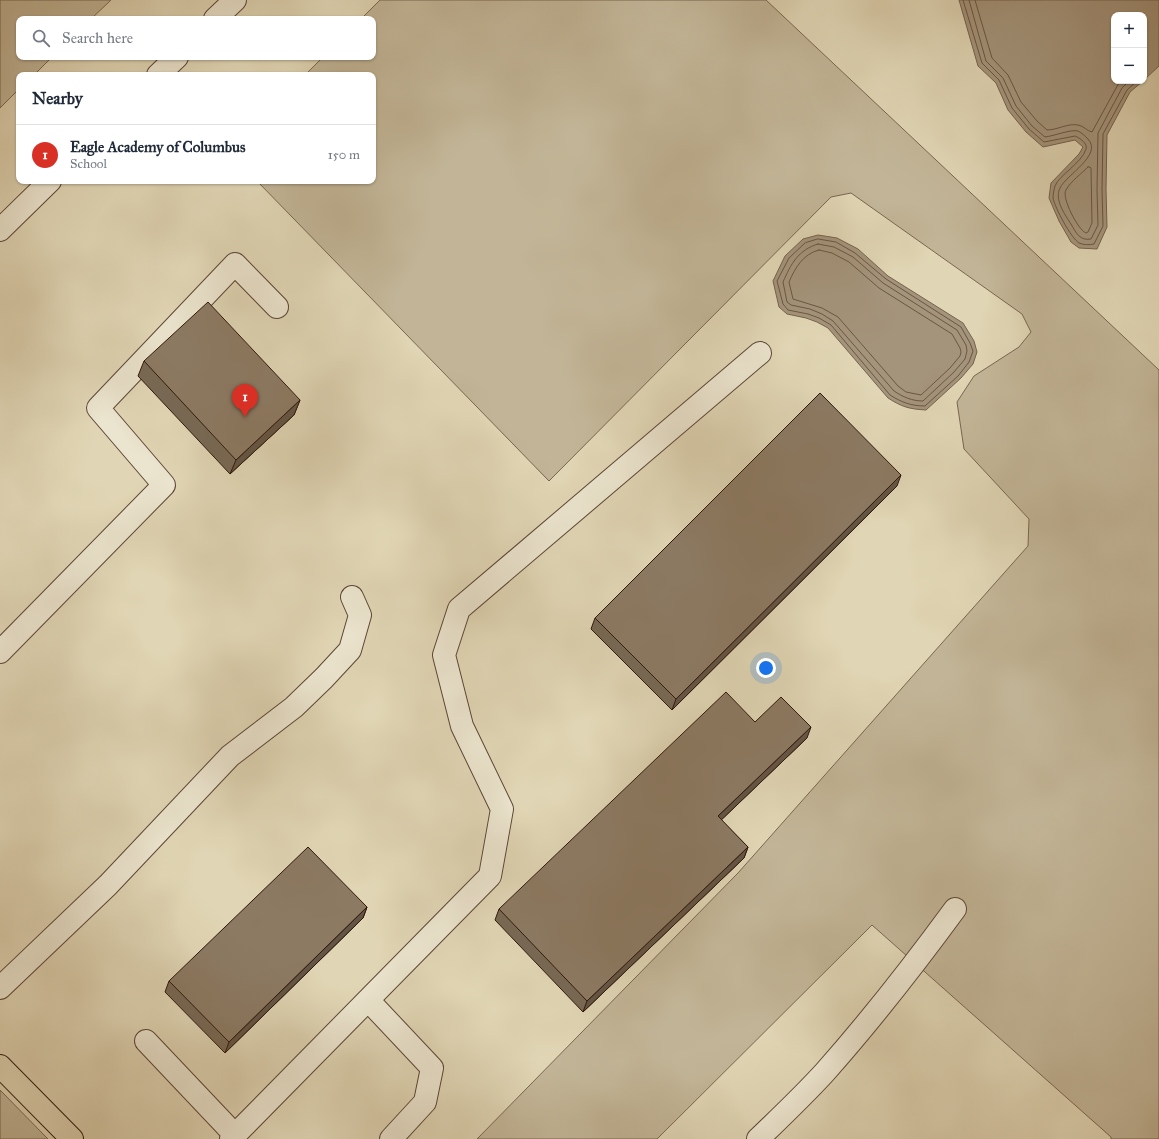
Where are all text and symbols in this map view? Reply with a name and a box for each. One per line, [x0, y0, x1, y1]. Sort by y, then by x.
map controls [1111, 12, 1147, 84]
button: + [1111, 12, 1147, 48]
search box [16, 16, 376, 60]
icon: search [30, 27, 52, 49]
text: Search here [62, 29, 133, 47]
button: − [1111, 48, 1147, 84]
text: Nearby [32, 88, 83, 109]
text: Eagle Academy of Columbus [70, 138, 246, 156]
text: 1 [42, 147, 48, 163]
text: 150 m [328, 147, 360, 163]
text: School [70, 156, 107, 172]
pin: 1 [232, 384, 258, 417]
your location [756, 658, 776, 678]

